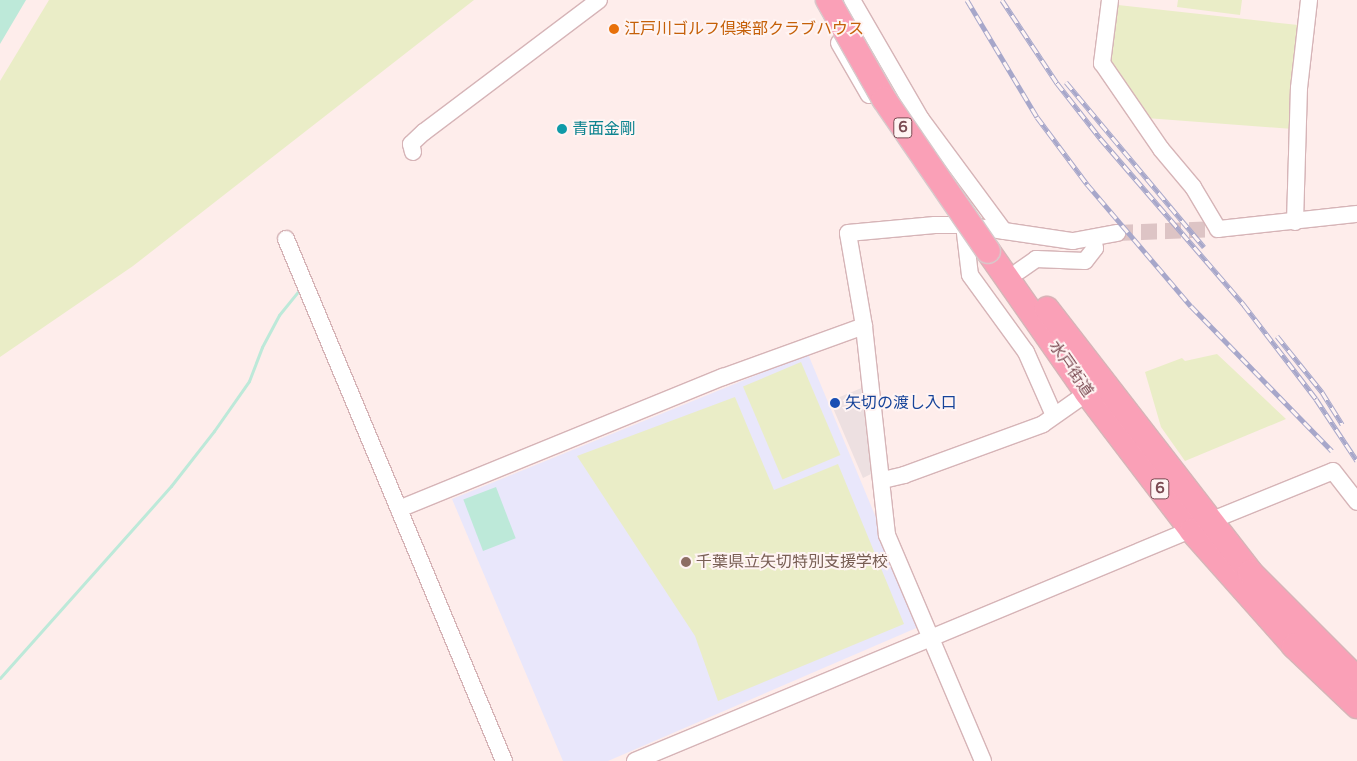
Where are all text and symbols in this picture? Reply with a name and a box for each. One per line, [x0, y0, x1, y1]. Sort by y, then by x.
place label: 江戸川ゴルフ倶楽部クラブハウス [624, 19, 864, 39]
marker: 江戸川ゴルフ倶楽部クラブハウス [608, 23, 620, 35]
road number: 6 [893, 116, 913, 140]
place label: 青面金剛 [572, 119, 636, 139]
marker: 青面金剛 [556, 123, 568, 135]
street label: 水戸街道 [1045, 337, 1097, 401]
place label: 矢切の渡し入口 [845, 393, 957, 413]
marker: 矢切の渡し入口 [829, 397, 841, 409]
road number: 6 [1150, 476, 1170, 502]
place label: 千葉県立矢切特別支援学校 [696, 552, 888, 572]
marker: 千葉県立矢切特別支援学校 [680, 556, 692, 568]

